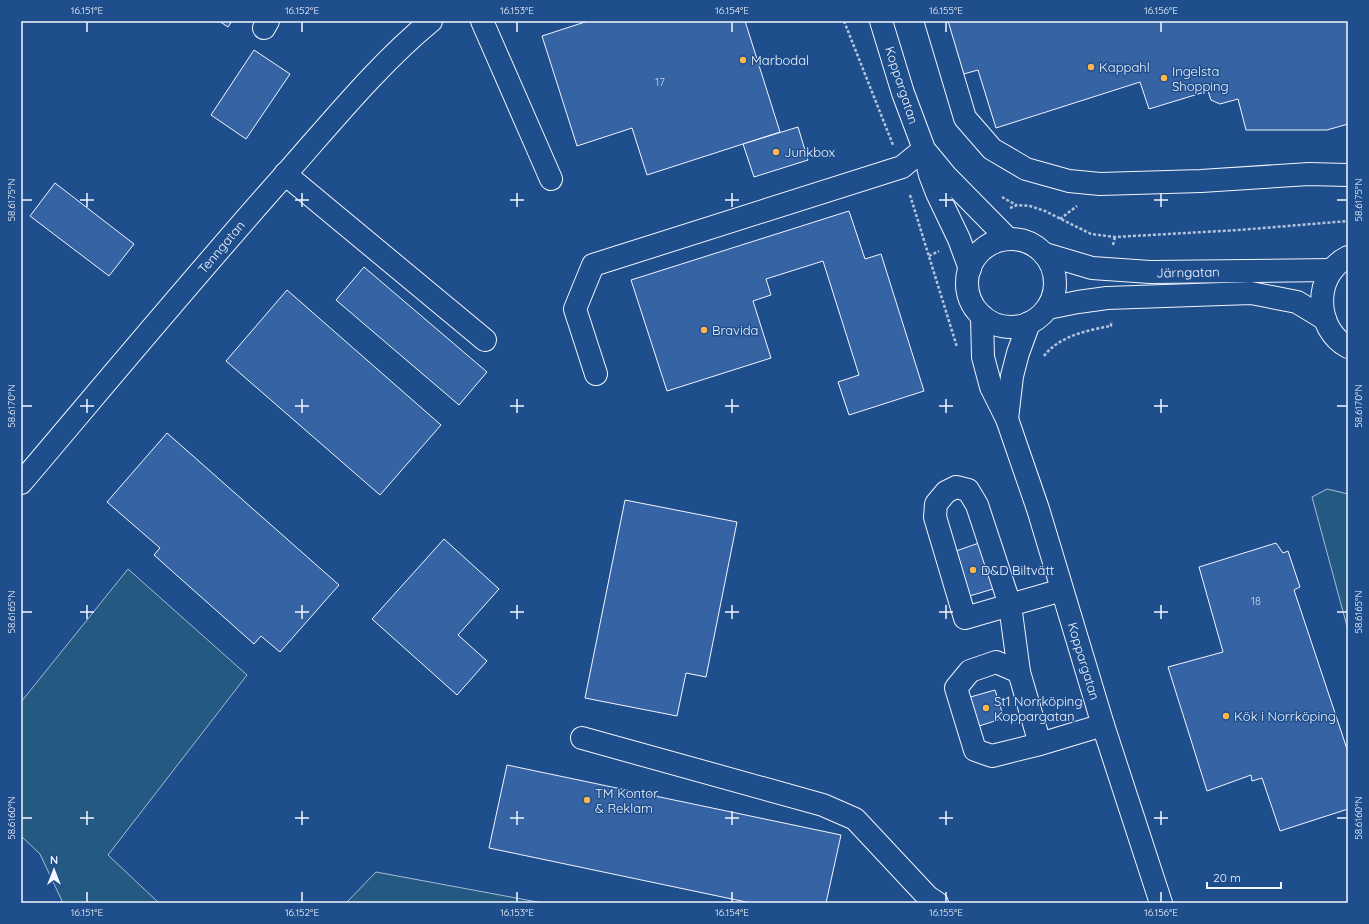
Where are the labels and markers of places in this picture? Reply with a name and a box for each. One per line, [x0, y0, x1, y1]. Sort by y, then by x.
place label: Marbodal [751, 52, 809, 68]
marker: Marbodal [738, 55, 748, 65]
place label: Kappahl [1099, 59, 1150, 75]
marker: Kappahl [1086, 62, 1096, 72]
place label: Ingelsta Shopping [1172, 63, 1229, 94]
marker: Ingelsta Shopping [1159, 73, 1169, 83]
place label: Junkbox [784, 144, 835, 160]
marker: Junkbox [771, 147, 781, 157]
place label: Bravida [712, 322, 758, 338]
marker: Bravida [699, 325, 709, 335]
place label: D&D Biltvätt [981, 562, 1054, 578]
marker: D&D Biltvätt [968, 565, 978, 575]
place label: St1 Norrköping Koppargatan [994, 693, 1083, 724]
marker: St1 Norrköping Koppargatan [981, 703, 991, 713]
place label: Kök i Norrköping [1234, 708, 1336, 724]
marker: Kök i Norrköping [1221, 711, 1231, 721]
place label: TM Kontor & Reklam [595, 785, 658, 816]
marker: TM Kontor & Reklam [582, 795, 592, 805]

